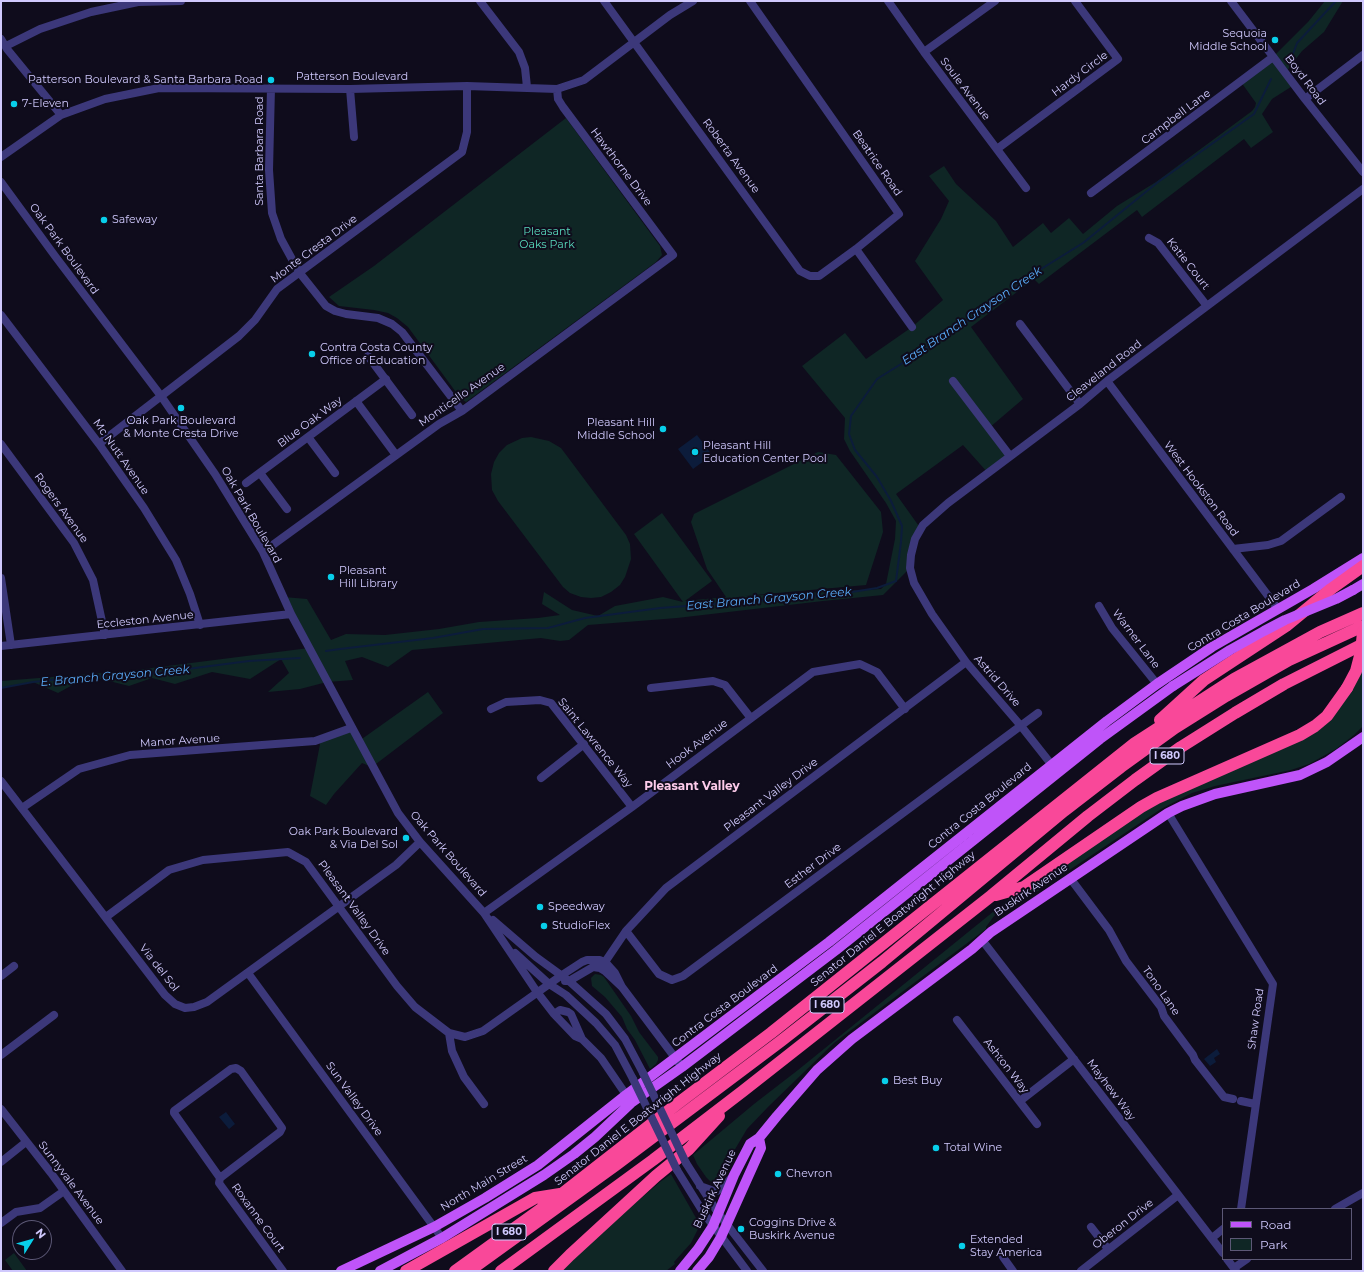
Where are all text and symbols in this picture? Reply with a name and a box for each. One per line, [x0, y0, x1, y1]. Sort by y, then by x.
place label: Sequoia Middle School [1189, 27, 1267, 53]
marker: Sequoia Middle School [1270, 35, 1280, 45]
street label: Hardy Circle [1049, 49, 1111, 99]
street label: Boyd Road [1282, 52, 1328, 108]
street label: Soule Avenue [937, 55, 993, 123]
street label: Patterson Boulevard [296, 70, 408, 84]
place label: Patterson Boulevard & Santa Barbara Road [28, 73, 263, 87]
marker: Patterson Boulevard & Santa Barbara Road [266, 75, 276, 85]
street label: Campbell Lane [1139, 87, 1213, 147]
street label: Santa Barbara Road [253, 96, 267, 206]
place label: 7-Eleven [22, 97, 69, 111]
marker: 7-Eleven [9, 99, 19, 109]
street label: Roberta Avenue [700, 116, 762, 196]
street label: Hawthorne Drive [587, 126, 655, 208]
street label: Beatrice Road [849, 128, 905, 198]
street label: Oak Park Boulevard [27, 201, 101, 297]
street label: Monte Cresta Drive [268, 212, 360, 286]
place label: Safeway [112, 213, 157, 227]
marker: Safeway [99, 215, 109, 225]
park label: Pleasant Oaks Park [519, 225, 575, 251]
street label: Katie Court [1164, 236, 1212, 292]
water label: East Branch Grayson Creek [899, 264, 1045, 368]
street label: Cleaveland Road [1064, 337, 1144, 405]
place label: Contra Costa County Office of Education [320, 341, 432, 367]
marker: Contra Costa County Office of Education [307, 349, 317, 359]
street label: Monticello Avenue [416, 360, 508, 430]
street label: Blue Oak Way [275, 393, 345, 451]
marker: Oak Park Boulevard & Monte Cresta Drive [176, 403, 186, 413]
place label: Oak Park Boulevard & Monte Cresta Drive [123, 414, 239, 440]
place label: Pleasant Hill Middle School [577, 416, 655, 442]
street label: Mc Nutt Avenue [90, 417, 152, 497]
marker: Pleasant Hill Middle School [658, 424, 668, 434]
place label: Pleasant Hill Education Center Pool [703, 439, 827, 465]
street label: West Hookston Road [1161, 439, 1241, 539]
marker: Pleasant Hill Education Center Pool [690, 447, 700, 457]
street label: Oak Park Boulevard [218, 464, 284, 566]
street label: Rogers Avenue [31, 470, 91, 546]
place label: Pleasant Hill Library [339, 564, 397, 590]
marker: Pleasant Hill Library [326, 572, 336, 582]
street label: Contra Costa Boulevard [1185, 577, 1303, 655]
water label: East Branch Grayson Creek [686, 585, 852, 613]
street label: Warner Lane [1109, 607, 1163, 671]
street label: Eccleston Avenue [96, 608, 194, 632]
street label: Astrid Drive [971, 652, 1023, 710]
water label: E. Branch Grayson Creek [40, 662, 190, 690]
street label: Saint Lawrence Way [555, 696, 635, 790]
street label: Hook Avenue [664, 717, 730, 771]
street label: Manor Avenue [140, 732, 220, 750]
road number: I 680 [1150, 748, 1184, 764]
street label: Pleasant Valley Drive [721, 755, 821, 835]
street label: Contra Costa Boulevard [926, 760, 1034, 852]
district label: Pleasant Valley [644, 779, 740, 793]
street label: Oak Park Boulevard [407, 808, 489, 900]
place label: Oak Park Boulevard & Via Del Sol [289, 825, 398, 851]
marker: Oak Park Boulevard & Via Del Sol [401, 833, 411, 843]
street label: Esther Drive [782, 840, 844, 892]
street label: Senator Daniel E Boatwright Highway [808, 848, 978, 990]
street label: Pleasant Valley Drive [315, 858, 393, 958]
street label: Buskirk Avenue [992, 861, 1070, 919]
place label: Speedway [548, 900, 605, 914]
marker: Speedway [535, 902, 545, 912]
place label: StudioFlex [552, 919, 610, 933]
marker: StudioFlex [539, 921, 549, 931]
street label: Via del Sol [136, 942, 182, 994]
street label: Contra Costa Boulevard [669, 962, 781, 1050]
street label: Tono Lane [1139, 964, 1183, 1018]
street label: Shaw Road [1245, 987, 1267, 1051]
road number: I 680 [810, 997, 844, 1013]
street label: Ashton Way [980, 1036, 1032, 1096]
street label: Senator Daniel E Boatwright Highway [552, 1050, 724, 1188]
street label: Mayhew Way [1084, 1057, 1138, 1123]
street label: Sun Valley Drive [323, 1059, 385, 1139]
place label: Best Buy [893, 1074, 942, 1088]
marker: Best Buy [880, 1076, 890, 1086]
street label: Sunnyvale Avenue [35, 1139, 107, 1227]
place label: Total Wine [944, 1141, 1002, 1155]
marker: Total Wine [931, 1143, 941, 1153]
street label: Buskirk Avenue [691, 1147, 739, 1231]
street label: North Main Street [438, 1152, 530, 1214]
place label: Chevron [786, 1167, 832, 1181]
marker: Chevron [773, 1169, 783, 1179]
street label: Roxanne Court [229, 1181, 287, 1255]
street label: Oberon Drive [1090, 1196, 1156, 1252]
legend [1222, 1208, 1352, 1260]
place label: Coggins Drive & Buskirk Avenue [749, 1216, 836, 1242]
text: Road [1260, 1217, 1291, 1232]
north arrow [12, 1220, 52, 1260]
road number: I 680 [492, 1224, 526, 1240]
marker: Coggins Drive & Buskirk Avenue [736, 1224, 746, 1234]
text: N [33, 1226, 49, 1241]
place label: Extended Stay America [970, 1233, 1042, 1259]
text: Park [1260, 1237, 1287, 1252]
marker: Extended Stay America [957, 1241, 967, 1251]

